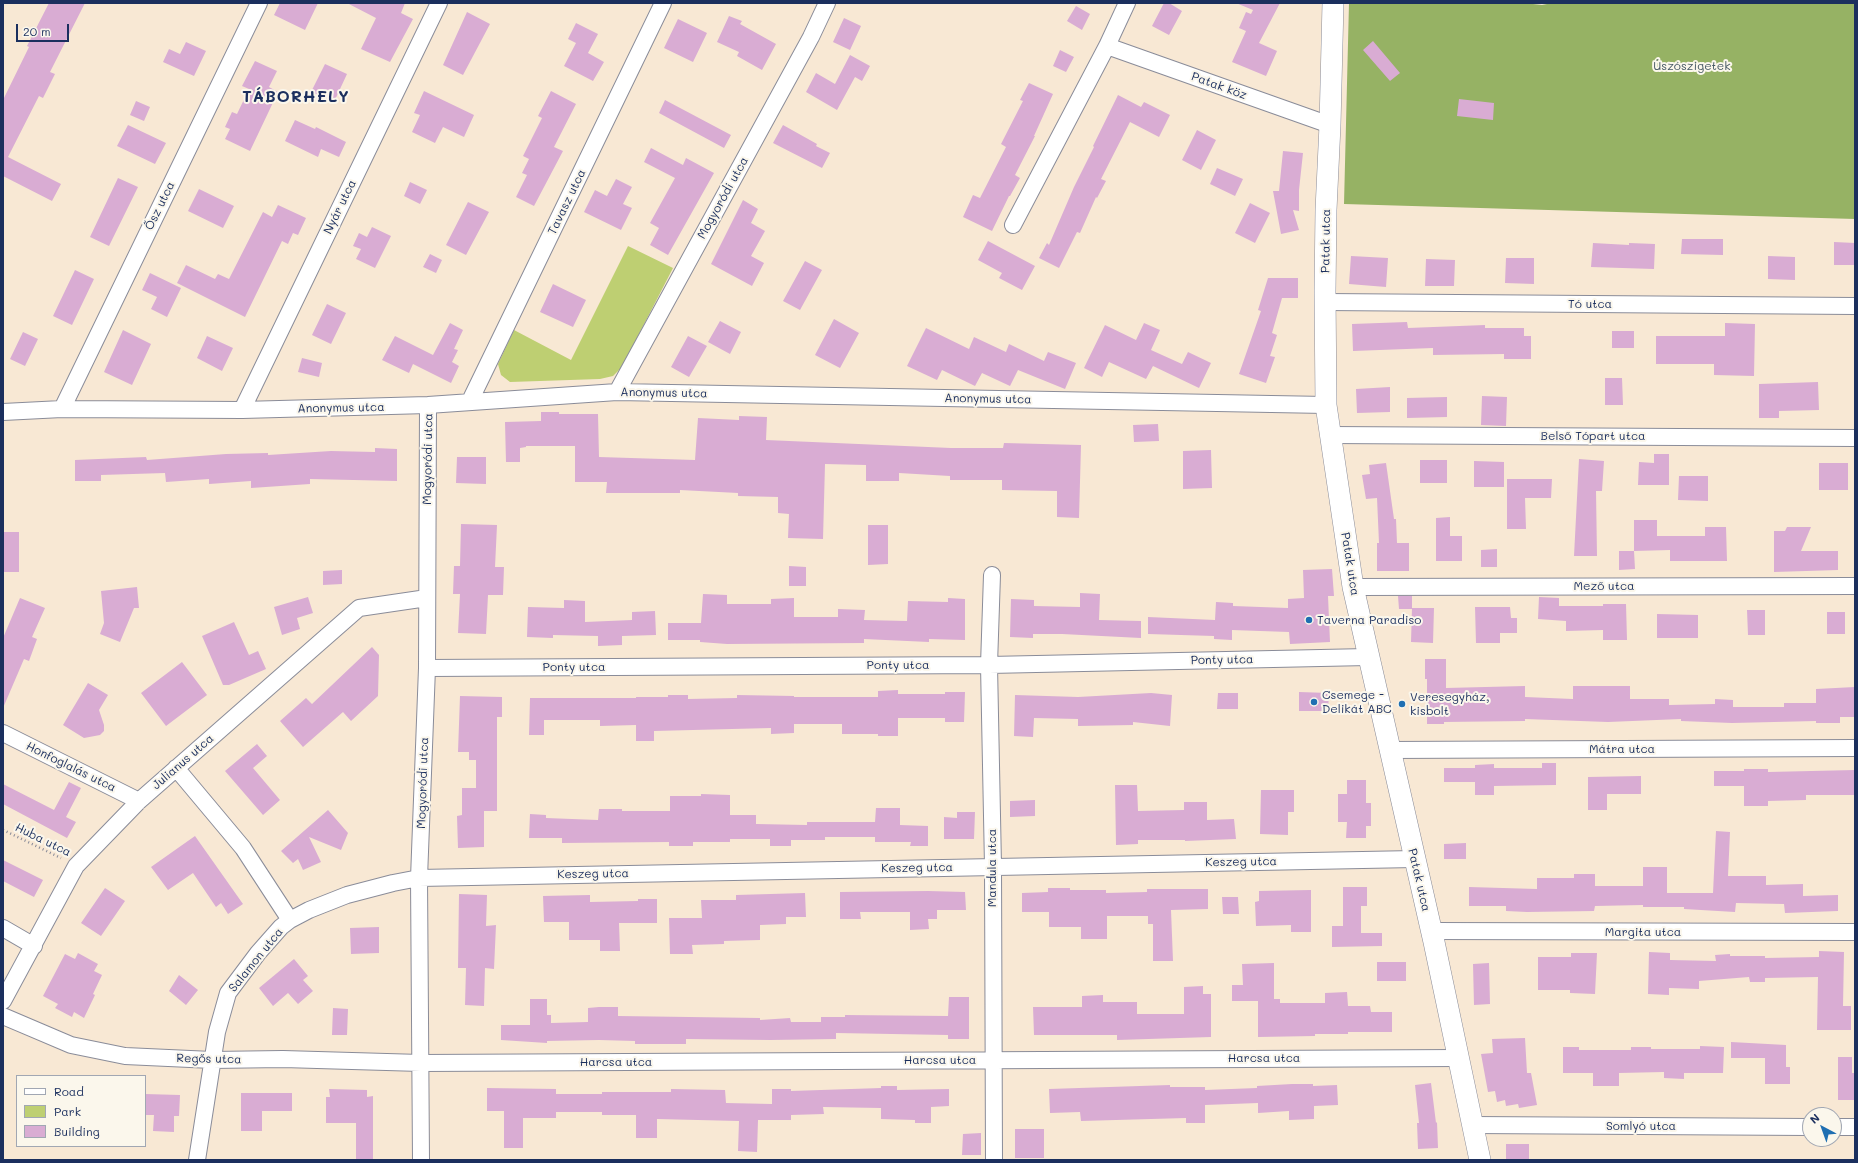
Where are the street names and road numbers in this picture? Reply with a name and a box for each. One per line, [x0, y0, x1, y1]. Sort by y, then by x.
street label: Patak köz [1189, 69, 1249, 103]
street label: Mogyoródi utca [694, 154, 752, 242]
street label: Tavasz utca [545, 167, 589, 237]
street label: Nyár utca [321, 177, 359, 237]
street label: Ősz utca [142, 179, 178, 233]
street label: Patak utca [1318, 209, 1334, 273]
street label: Tó utca [1568, 297, 1612, 311]
street label: Anonymus utca [620, 385, 708, 401]
street label: Anonymus utca [944, 391, 1032, 407]
street label: Anonymus utca [297, 400, 385, 416]
street label: Mogyoródi utca [420, 413, 436, 505]
street label: Belső Tópart utca [1541, 429, 1645, 443]
street label: Patak utca [1338, 531, 1362, 597]
street label: Mező utca [1574, 579, 1634, 593]
street label: Ponty utca [1190, 652, 1254, 668]
street label: Ponty utca [867, 658, 929, 672]
street label: Ponty utca [543, 660, 605, 674]
street label: Julianus utca [149, 731, 217, 793]
street label: Mogyoródi utca [414, 737, 432, 829]
street label: Honfoglalás utca [24, 739, 118, 795]
street label: Mátra utca [1589, 742, 1655, 756]
street label: Huba utca [13, 820, 73, 860]
street label: Mandula utca [985, 829, 999, 907]
street label: Patak utca [1405, 847, 1433, 913]
street label: Keszeg utca [1205, 854, 1277, 870]
street label: Keszeg utca [881, 860, 953, 876]
street label: Keszeg utca [557, 866, 629, 882]
street label: Salamon utca [226, 925, 286, 995]
street label: Margita utca [1605, 925, 1681, 939]
street label: Regős utca [176, 1051, 242, 1067]
street label: Harcsa utca [1228, 1051, 1300, 1065]
street label: Harcsa utca [904, 1053, 976, 1067]
street label: Harcsa utca [580, 1055, 652, 1069]
street label: Somlyó utca [1606, 1119, 1676, 1133]

